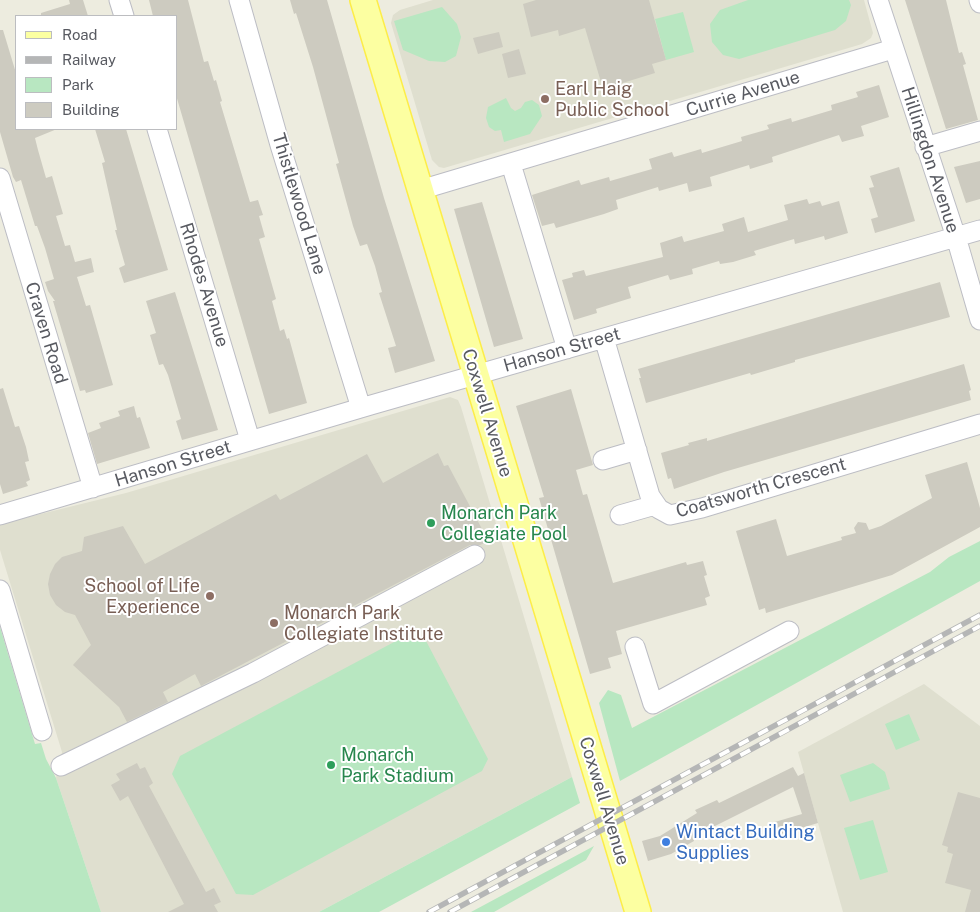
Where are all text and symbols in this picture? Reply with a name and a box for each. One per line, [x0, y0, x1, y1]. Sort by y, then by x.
legend [15, 15, 178, 130]
text: Road [62, 26, 98, 43]
text: Railway [62, 51, 116, 68]
street label: Currie Avenue [683, 66, 803, 122]
text: Park [62, 76, 94, 93]
place label: Earl Haig Public School [555, 78, 670, 120]
street label: Hillingdon Avenue [896, 84, 964, 236]
marker: Earl Haig Public School [539, 93, 551, 105]
text: Building [62, 101, 120, 118]
street label: Thistlewood Lane [267, 131, 331, 277]
street label: Rhodes Avenue [175, 220, 233, 350]
street label: Craven Road [20, 280, 72, 386]
street label: Hanson Street [501, 323, 623, 377]
street label: Coxwell Avenue [457, 346, 517, 480]
street label: Hanson Street [112, 436, 234, 492]
street label: Coatsworth Crescent [673, 453, 849, 523]
place label: Monarch Park Collegiate Pool [441, 502, 568, 544]
marker: Monarch Park Collegiate Pool [425, 517, 437, 529]
place label: School of Life Experience [84, 575, 200, 618]
marker: School of Life Experience [204, 590, 216, 602]
place label: Monarch Park Collegiate Institute [284, 602, 443, 644]
marker: Monarch Park Collegiate Institute [268, 617, 280, 629]
street label: Coxwell Avenue [574, 734, 634, 868]
place label: Monarch Park Stadium [341, 744, 454, 786]
marker: Monarch Park Stadium [325, 759, 337, 771]
place label: Wintact Building Supplies [676, 821, 815, 864]
marker: Wintact Building Supplies [660, 836, 672, 848]

